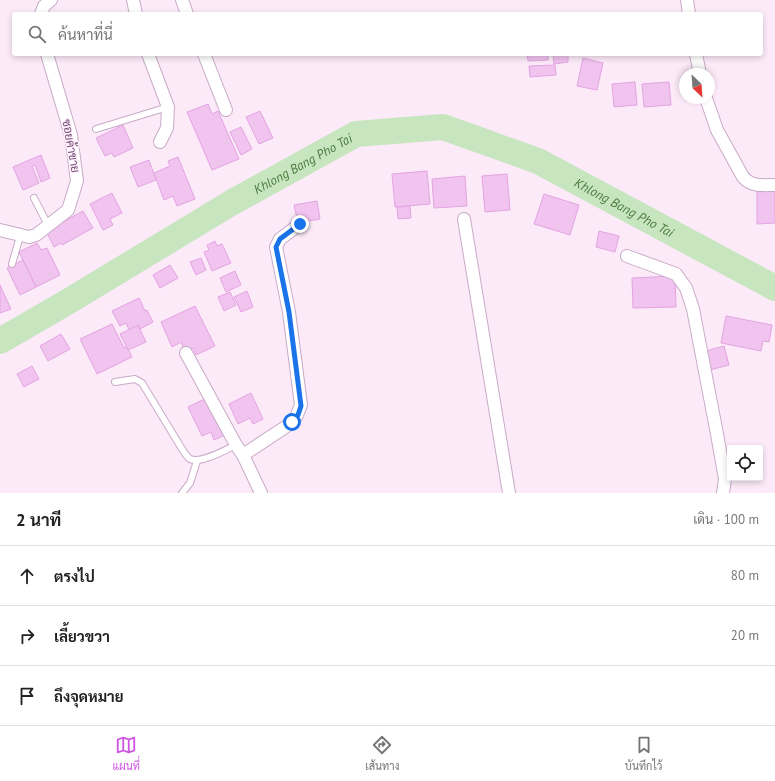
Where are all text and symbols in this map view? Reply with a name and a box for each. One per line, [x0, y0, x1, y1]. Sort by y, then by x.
search box [12, 12, 763, 56]
icon: search [26, 23, 48, 45]
text: ค้นหาที่นี่ [58, 25, 113, 44]
north arrow [679, 68, 715, 104]
street label: ซอยค้าขาย [59, 118, 84, 174]
water label: Khlong Bang Pho Tai [251, 129, 356, 198]
water label: Khlong Bang Pho Tai [571, 174, 677, 242]
route end [291, 215, 309, 233]
route start [283, 413, 301, 431]
map controls [727, 445, 763, 481]
button: locate [727, 445, 763, 481]
text: 2 นาที [16, 509, 61, 531]
text: เดิน · 100 m [693, 511, 759, 528]
icon: ahead [16, 565, 38, 587]
text: ตรงไป [54, 567, 95, 586]
text: 80 m [731, 567, 759, 584]
icon: right [16, 625, 38, 647]
text: เลี้ยวขวา [54, 627, 110, 646]
text: 20 m [731, 627, 759, 644]
icon: arrive [16, 685, 38, 707]
text: ถึงจุดหมาย [54, 687, 124, 706]
tab: แผนที่ [113, 734, 140, 773]
tab: เส้นทาง [365, 734, 400, 773]
tab: บันทึกไว้ [625, 734, 662, 773]

